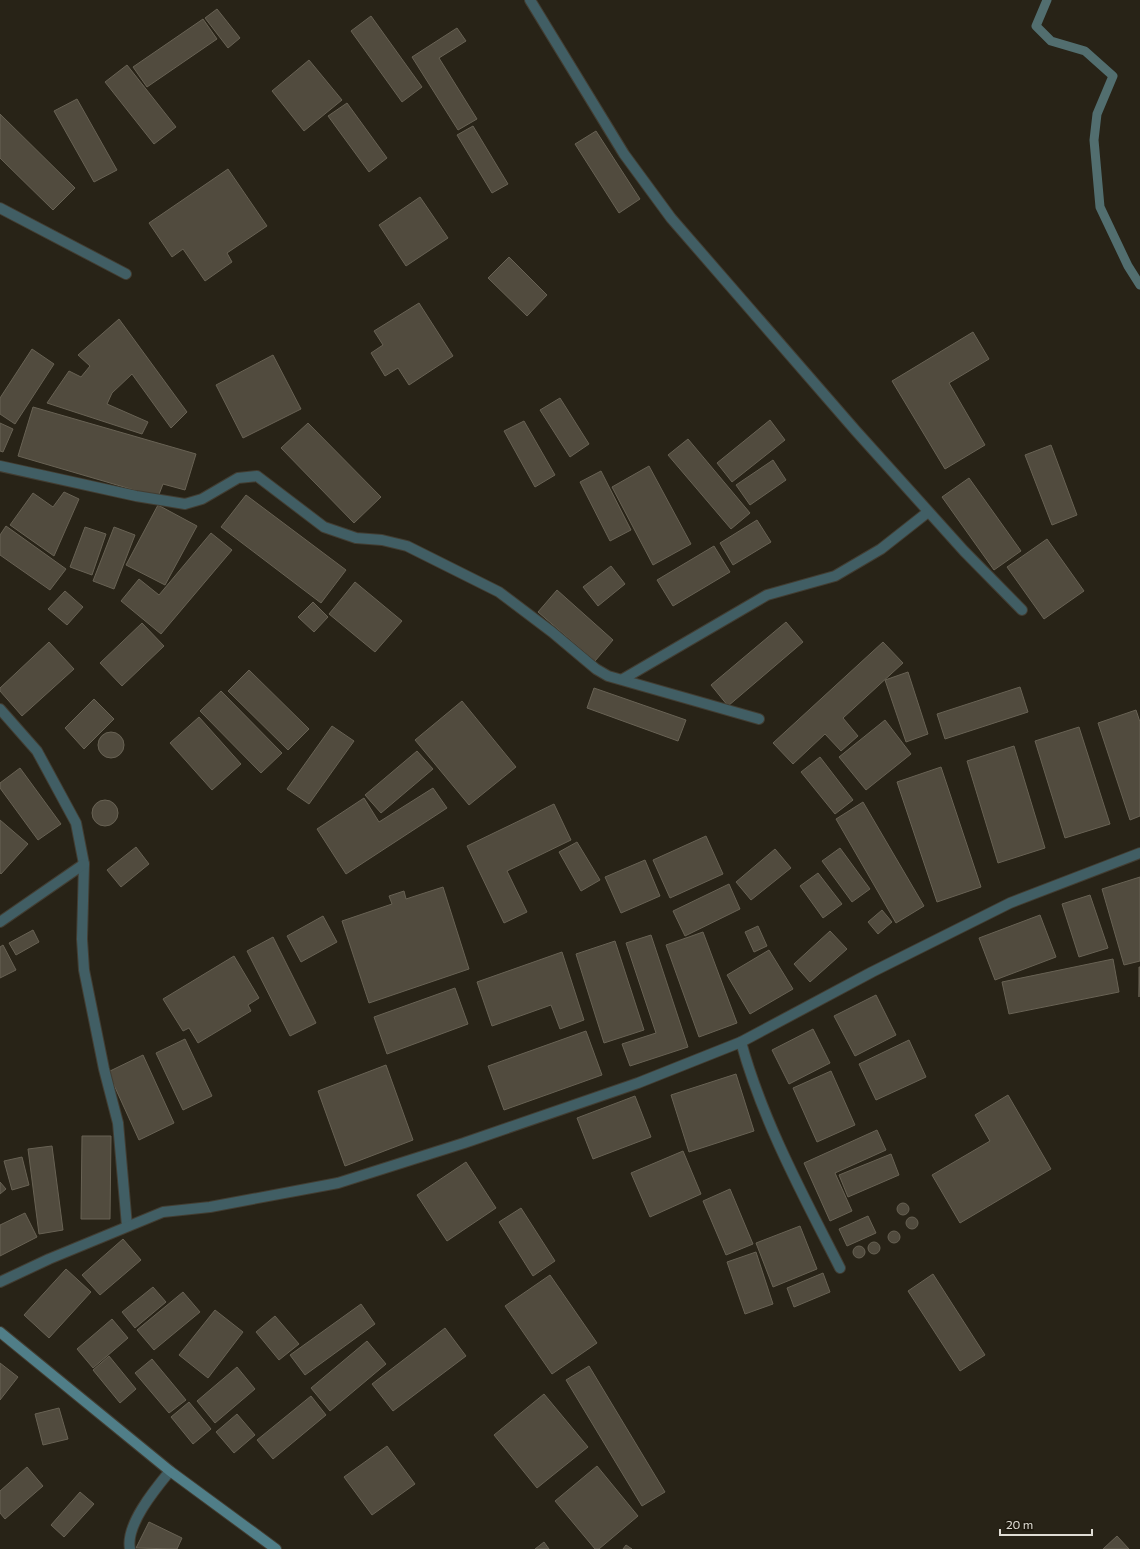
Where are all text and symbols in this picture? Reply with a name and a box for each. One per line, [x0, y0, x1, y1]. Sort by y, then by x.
scale bar [1000, 1511, 1092, 1537]
text: 20 m [1006, 1517, 1033, 1531]

